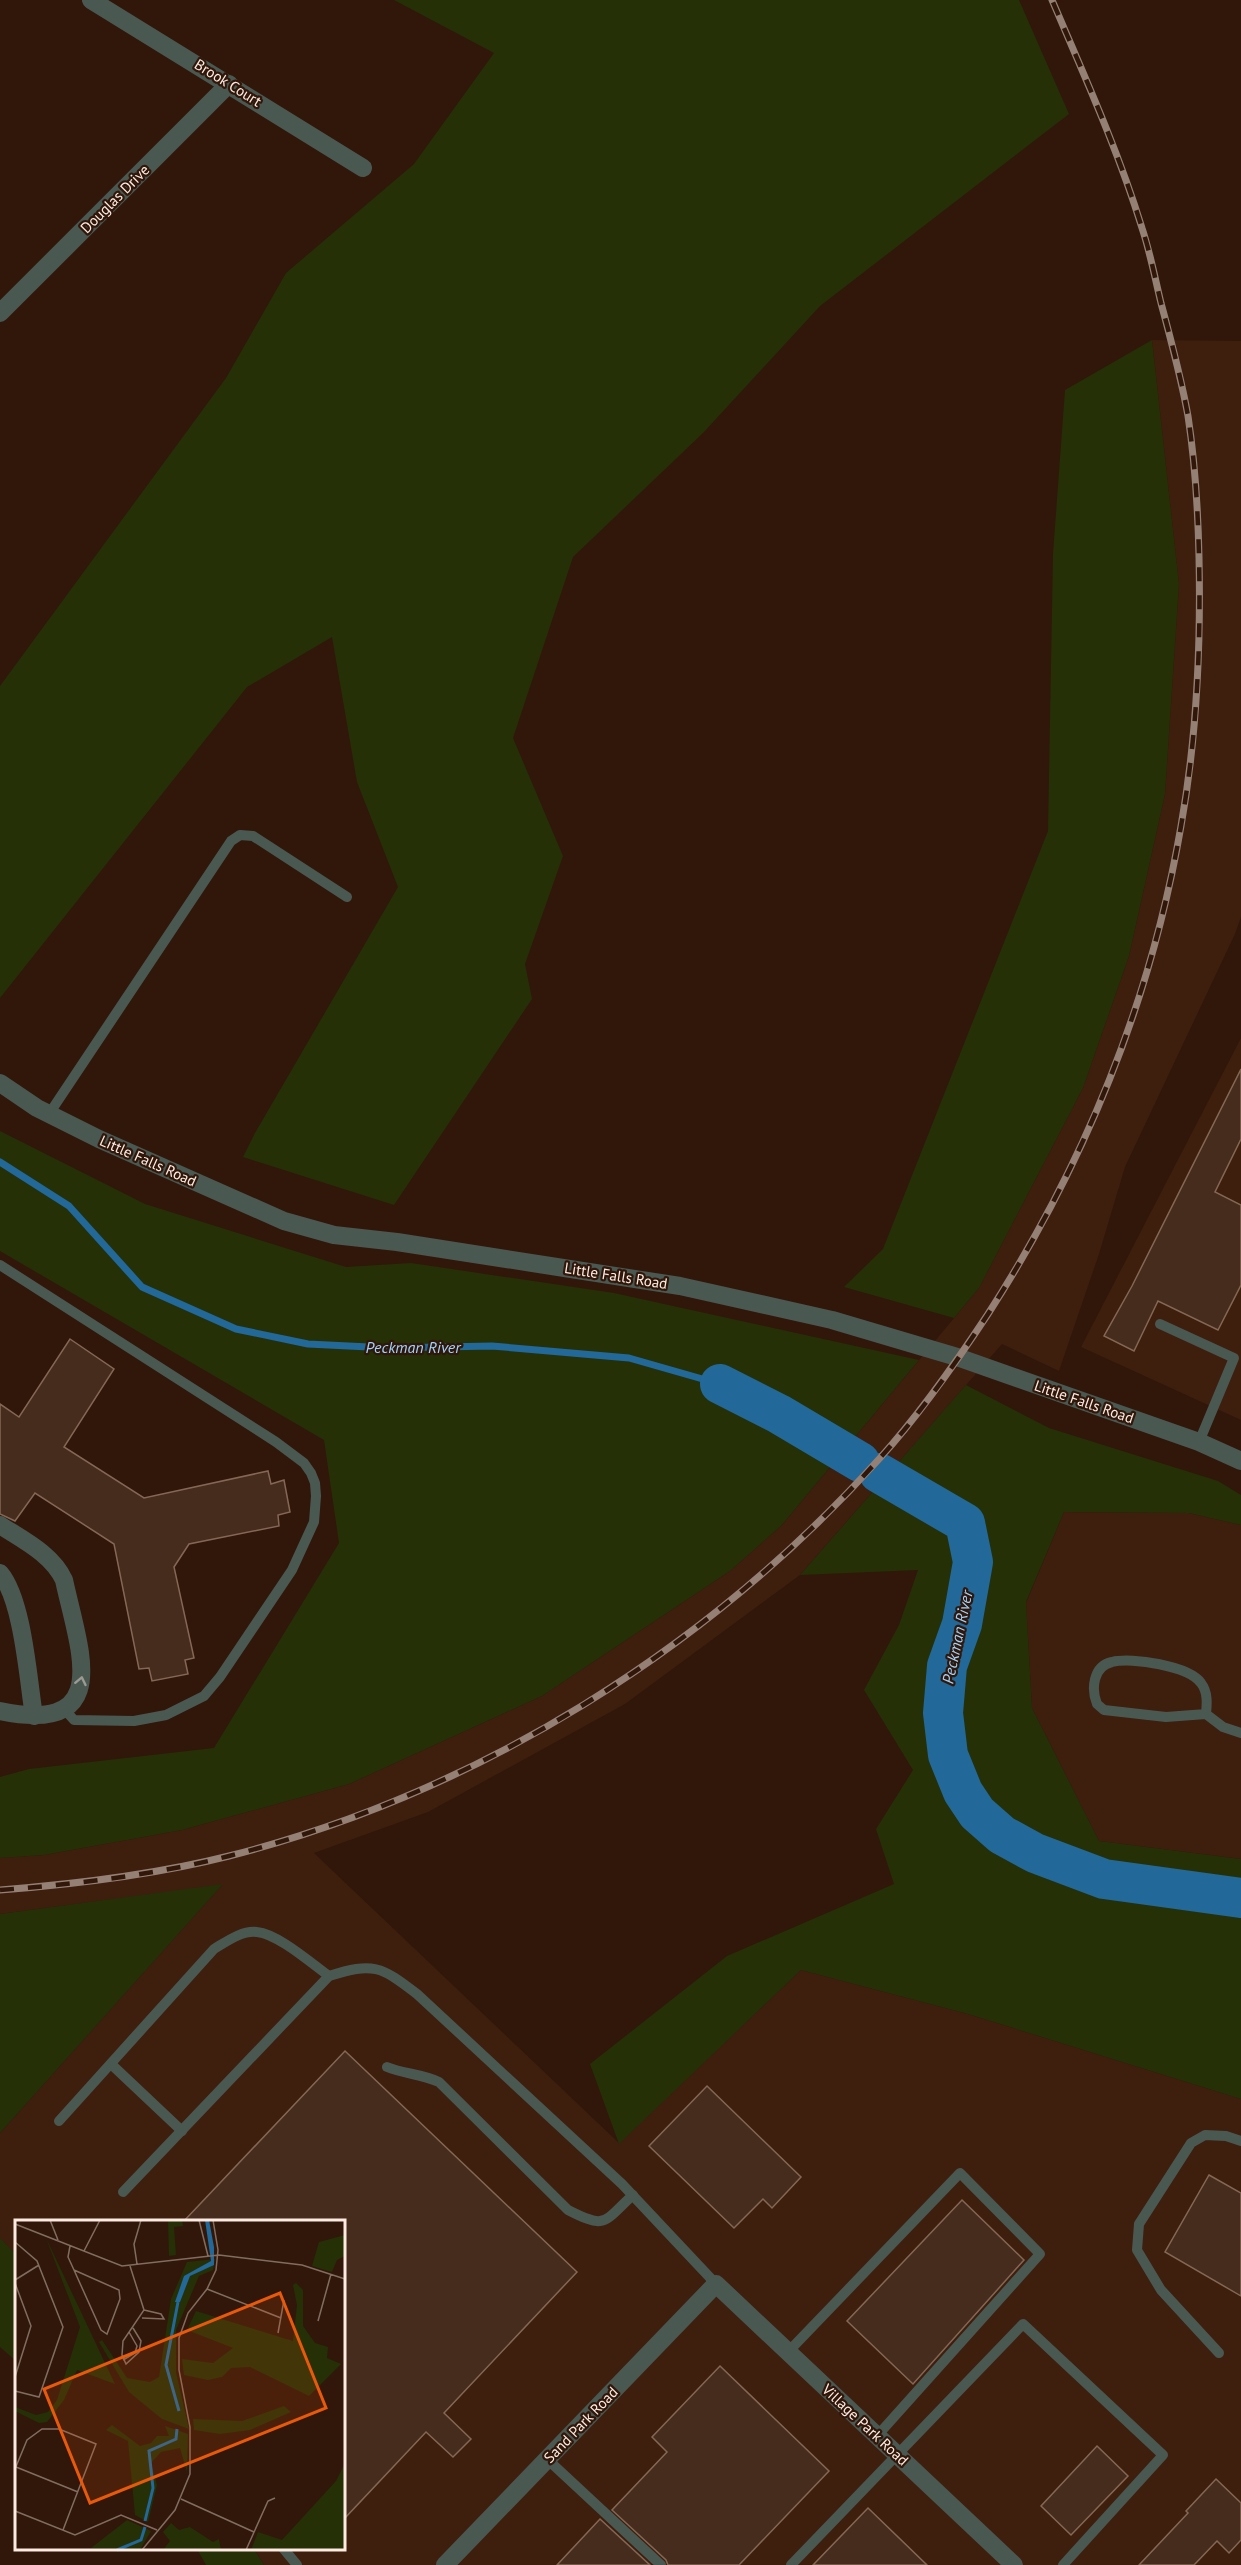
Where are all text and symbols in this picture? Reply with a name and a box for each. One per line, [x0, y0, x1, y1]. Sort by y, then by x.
street label: Brook Court [191, 55, 265, 111]
street label: Douglas Drive [76, 160, 153, 237]
street label: Little Falls Road [97, 1131, 200, 1190]
street label: Little Falls Road [563, 1258, 669, 1293]
water label: Peckman River [366, 1337, 462, 1357]
street label: Little Falls Road [1032, 1376, 1136, 1427]
water label: Peckman River [937, 1587, 977, 1686]
one-way arrow [74, 1676, 87, 1686]
inset map [15, 2220, 345, 2550]
street label: Village Park Road [817, 2379, 913, 2470]
street label: Sand Park Road [540, 2383, 622, 2467]

